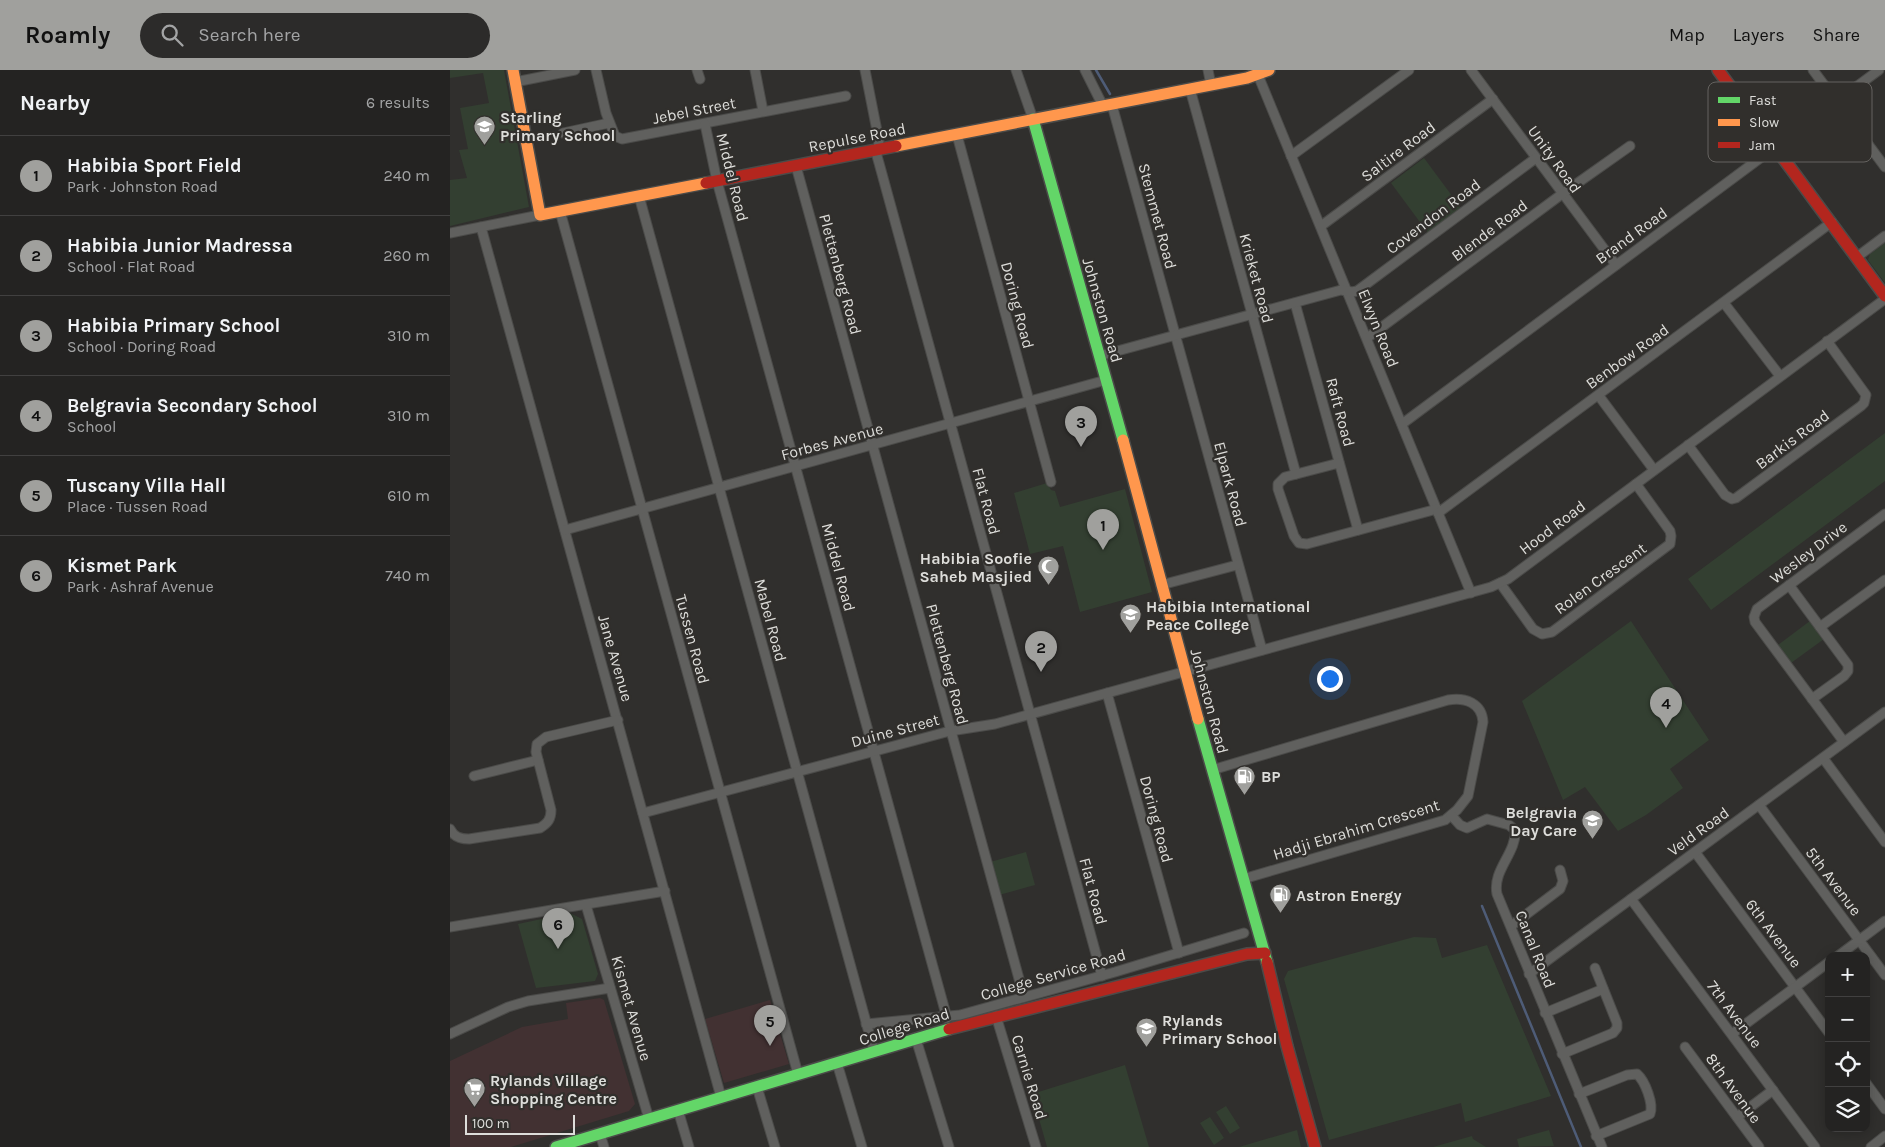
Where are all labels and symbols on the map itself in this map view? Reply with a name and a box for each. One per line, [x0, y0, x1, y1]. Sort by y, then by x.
legend [1708, 82, 1872, 162]
text: Fast [1749, 92, 1776, 109]
street label: Jebel Street [651, 93, 737, 128]
place label: Starling Primary School [500, 108, 615, 145]
school or university icon: Starling Primary School [472, 114, 496, 145]
text: Slow [1749, 114, 1779, 131]
street label: Saltire Road [1357, 117, 1439, 186]
street label: Repulse Road [807, 119, 907, 156]
street label: Unity Road [1524, 122, 1585, 197]
street label: Middel Road [712, 131, 753, 223]
text: Jam [1749, 137, 1775, 154]
street label: Stemmet Road [1134, 161, 1181, 271]
street label: Covendon Road [1382, 175, 1484, 258]
street label: Blende Road [1447, 196, 1531, 265]
street label: Brand Road [1592, 203, 1671, 268]
street label: Plettenberg Road [815, 212, 866, 337]
street label: Krieket Road [1235, 231, 1278, 325]
street label: Johnston Road [1079, 256, 1127, 365]
street label: Doring Road [997, 260, 1038, 351]
street label: Elwyn Road [1354, 286, 1403, 370]
street label: Benbow Road [1582, 320, 1673, 393]
street label: Raft Road [1322, 376, 1359, 449]
pin: 3 [1065, 406, 1097, 447]
street label: Barkis Road [1752, 406, 1833, 473]
street label: Forbes Avenue [779, 419, 885, 464]
street label: Elpark Road [1210, 440, 1251, 529]
street label: Flat Road [968, 466, 1005, 537]
street label: Hood Road [1515, 496, 1589, 559]
pin: 1 [1087, 509, 1119, 550]
street label: Wesley Drive [1766, 517, 1851, 588]
street label: Middel Road [818, 521, 859, 613]
street label: Rolen Crescent [1551, 539, 1650, 618]
place label: Habibia Soofie Saheb Masjied [919, 549, 1032, 586]
mosque icon: Habibia Soofie Saheb Masjied [1036, 555, 1060, 586]
street label: Mabel Road [750, 577, 791, 664]
street label: Tussen Road [671, 592, 714, 686]
place label: Habibia International Peace College [1146, 597, 1310, 634]
street label: Plettenberg Road [922, 602, 973, 727]
school or university icon: Habibia International Peace College [1118, 603, 1142, 634]
street label: Jane Avenue [594, 612, 637, 704]
pin: 2 [1025, 631, 1057, 672]
street label: Johnston Road [1186, 647, 1233, 756]
your location [1317, 666, 1343, 692]
pin: 4 [1650, 687, 1682, 728]
street label: Duine Street [849, 710, 941, 751]
fuel station icon: BP [1233, 764, 1257, 795]
place label: BP [1261, 767, 1281, 786]
street label: Doring Road [1136, 774, 1177, 865]
street label: Hadji Ebrahim Crescent [1271, 795, 1442, 864]
place label: Belgravia Day Care [1505, 803, 1577, 840]
street label: Veld Road [1664, 803, 1733, 860]
school or university icon: Belgravia Day Care [1581, 809, 1605, 840]
street label: 5th Avenue [1802, 843, 1866, 919]
street label: Flat Road [1075, 856, 1112, 927]
fuel station icon: Astron Energy [1268, 883, 1292, 914]
place label: Astron Energy [1296, 886, 1402, 905]
street label: 6th Avenue [1742, 895, 1806, 971]
pin: 6 [542, 908, 574, 949]
street label: Canal Road [1511, 908, 1560, 991]
street label: College Service Road [978, 945, 1128, 1004]
street label: Kismet Avenue [607, 953, 656, 1063]
street label: 7th Avenue [1703, 977, 1766, 1052]
street label: College Road [857, 1004, 952, 1049]
pin: 5 [754, 1005, 786, 1046]
place label: Rylands Primary School [1162, 1011, 1277, 1048]
school or university icon: Rylands Primary School [1134, 1017, 1158, 1048]
street label: Carnie Road [1008, 1032, 1051, 1122]
street label: 8th Avenue [1702, 1050, 1765, 1127]
place label: Rylands Village Shopping Centre [490, 1071, 617, 1108]
supermarket icon: Rylands Village Shopping Centre [462, 1077, 486, 1108]
scale bar [465, 1112, 575, 1135]

